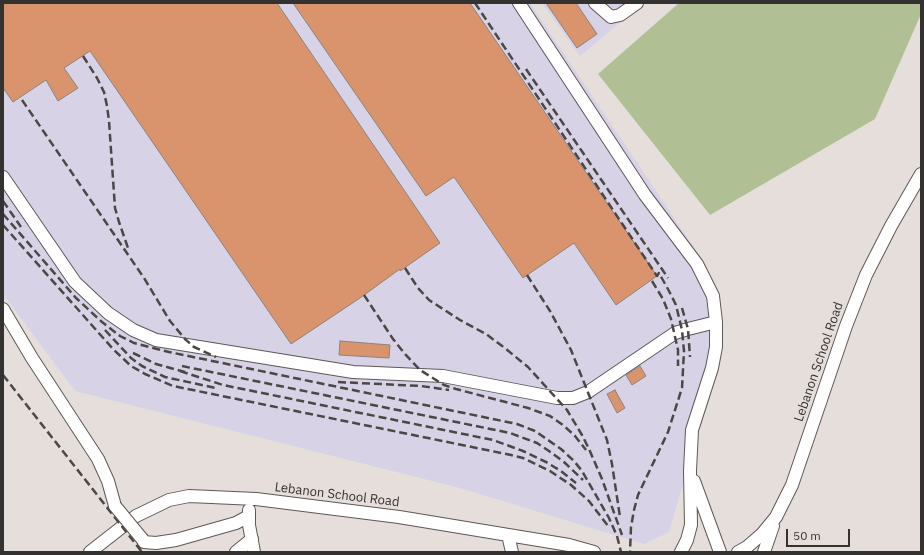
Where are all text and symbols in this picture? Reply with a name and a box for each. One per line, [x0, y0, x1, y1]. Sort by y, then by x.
street label: Lebanon School Road [791, 300, 847, 424]
street label: Lebanon School Road [274, 480, 400, 510]
scale bar [788, 521, 852, 547]
text: 50 m [793, 528, 821, 543]

